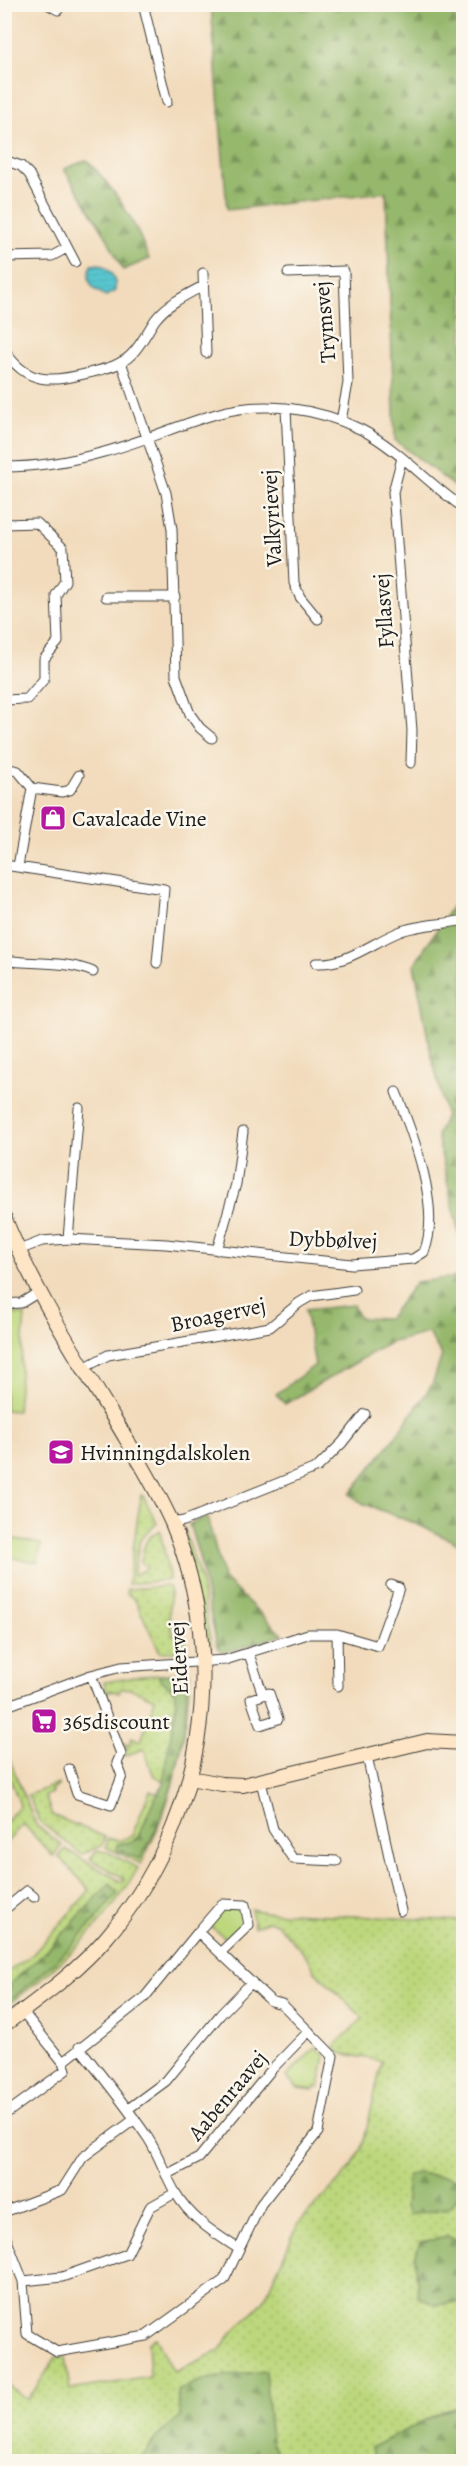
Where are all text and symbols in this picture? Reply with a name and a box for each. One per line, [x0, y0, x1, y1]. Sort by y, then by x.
street label: Trymsvej [306, 280, 344, 364]
street label: Valkyrievej [254, 469, 290, 568]
street label: Fyllasvej [366, 572, 402, 650]
shop icon: Cavalcade Vine [38, 803, 68, 833]
place label: Cavalcade Vine [72, 804, 207, 834]
street label: Dybbølvej [288, 1223, 378, 1257]
street label: Broagervej [168, 1290, 269, 1340]
school or university icon: Hvinningdalskolen [46, 1437, 76, 1467]
place label: Hvinningdalskolen [80, 1438, 250, 1468]
street label: Eidervej [162, 1620, 196, 1696]
supermarket icon: 365discount [29, 1706, 59, 1736]
place label: 365discount [63, 1707, 170, 1737]
street label: Aabenraavej [181, 2044, 274, 2148]

